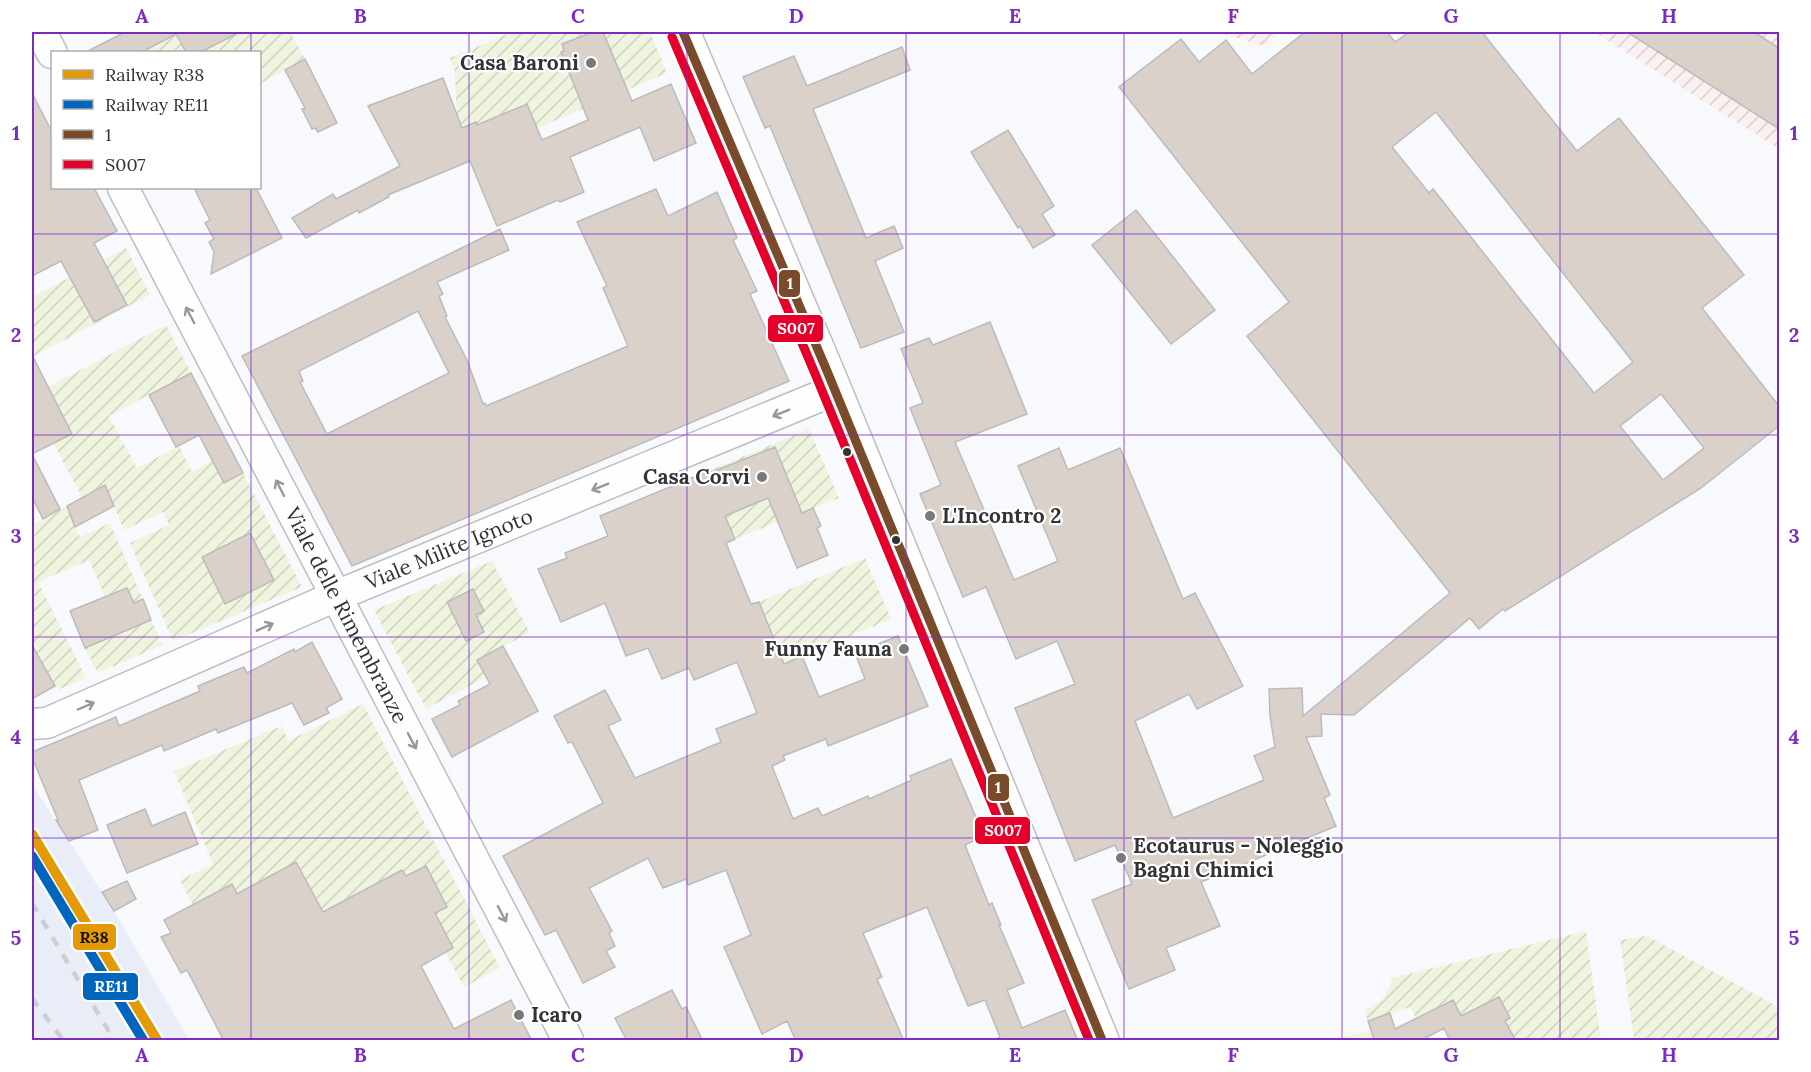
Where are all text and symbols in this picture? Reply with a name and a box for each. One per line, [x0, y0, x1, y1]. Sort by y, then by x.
text: A [135, 3, 149, 28]
text: B [353, 3, 367, 28]
text: C [571, 3, 585, 28]
text: D [788, 3, 804, 28]
text: E [1009, 3, 1021, 28]
text: F [1227, 3, 1239, 28]
text: G [1443, 3, 1459, 28]
text: H [1661, 3, 1677, 28]
place label: Casa Baroni [460, 49, 579, 76]
legend [51, 51, 261, 189]
marker: Casa Baroni [584, 56, 598, 70]
text: Railway R38 [105, 63, 205, 86]
text: Railway RE11 [105, 93, 209, 116]
text: 1 [12, 120, 20, 145]
text: 1 [1790, 120, 1798, 145]
text: 1 [105, 123, 112, 146]
text: S007 [105, 153, 145, 176]
line badge: 1 [778, 269, 801, 298]
text: 1 [787, 273, 793, 293]
one-way arrow [184, 307, 196, 324]
line badge: S007 [767, 314, 824, 343]
text: S007 [777, 318, 815, 338]
text: 2 [11, 322, 21, 347]
text: 2 [1789, 322, 1799, 347]
one-way arrow [772, 408, 790, 419]
unlabelled marker [841, 446, 853, 458]
place label: Casa Corvi [643, 463, 750, 490]
marker: Casa Corvi [755, 470, 769, 484]
one-way arrow [274, 479, 286, 497]
one-way arrow [592, 482, 610, 493]
street label: Viale delle Rimembranze [279, 502, 414, 728]
street label: Viale Milite Ignoto [360, 502, 537, 596]
place label: L'Incontro 2 [942, 502, 1061, 529]
marker: L'Incontro 2 [923, 509, 937, 523]
text: 3 [10, 523, 22, 548]
text: 3 [1788, 523, 1800, 548]
unlabelled marker [890, 534, 902, 546]
one-way arrow [255, 621, 273, 633]
place label: Funny Fauna [764, 635, 892, 662]
marker: Funny Fauna [897, 642, 911, 656]
one-way arrow [77, 700, 95, 711]
text: 4 [11, 724, 22, 749]
text: 4 [1789, 724, 1800, 749]
one-way arrow [407, 731, 418, 749]
line badge: 1 [987, 773, 1010, 802]
text: 1 [995, 777, 1001, 797]
line badge: S007 [974, 816, 1031, 845]
text: S007 [984, 820, 1022, 840]
place label: Ecotaurus - Noleggio Bagni Chimici [1133, 832, 1343, 883]
marker: Ecotaurus - Noleggio Bagni Chimici [1114, 851, 1128, 865]
one-way arrow [497, 904, 509, 922]
line badge: R38 [72, 923, 117, 951]
text: 5 [11, 925, 22, 950]
text: 5 [1789, 925, 1800, 950]
text: R38 [79, 927, 109, 947]
line badge: RE11 [82, 972, 139, 1001]
text: RE11 [94, 976, 128, 996]
place label: Icaro [531, 1001, 582, 1028]
marker: Icaro [512, 1008, 526, 1022]
text: A [135, 1042, 149, 1067]
text: B [353, 1042, 367, 1067]
text: C [571, 1042, 585, 1067]
text: D [788, 1042, 804, 1067]
text: E [1009, 1042, 1021, 1067]
text: F [1227, 1042, 1239, 1067]
text: G [1443, 1042, 1459, 1067]
text: H [1661, 1042, 1677, 1067]

